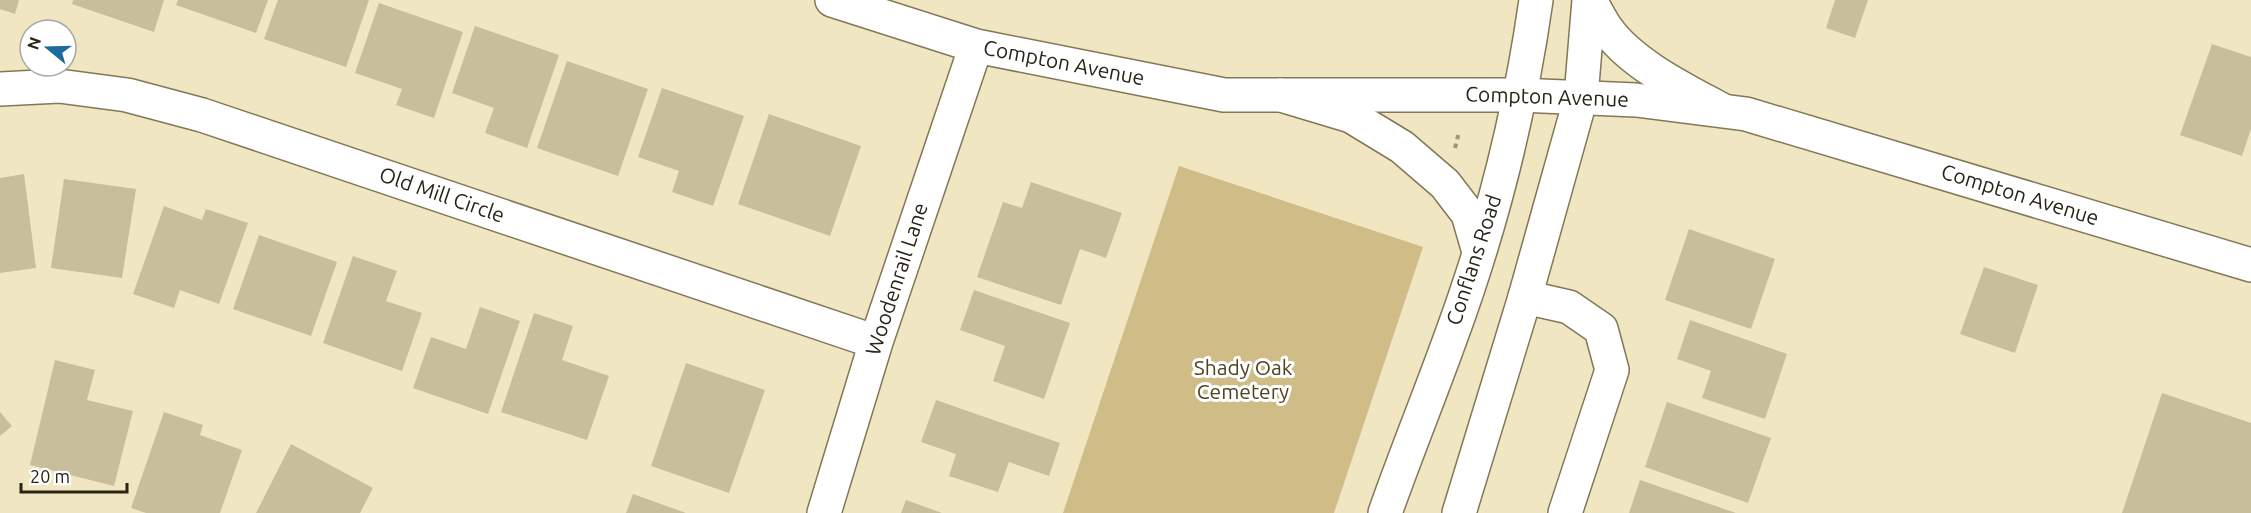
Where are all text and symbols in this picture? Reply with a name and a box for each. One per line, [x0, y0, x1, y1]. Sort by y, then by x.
north arrow [18, 18, 78, 78]
text: N [23, 35, 44, 52]
street label: Compton Avenue [982, 35, 1147, 89]
street label: Compton Avenue [1465, 81, 1629, 111]
street label: Compton Avenue [1939, 159, 2102, 229]
street label: Old Mill Circle [377, 161, 508, 227]
street label: Conflans Road [1441, 191, 1505, 328]
street label: Woodenrail Lane [860, 199, 932, 358]
park label: Shady Oak Cemetery [1194, 355, 1293, 403]
scale bar [21, 456, 128, 494]
text: 20 m [30, 466, 70, 486]

